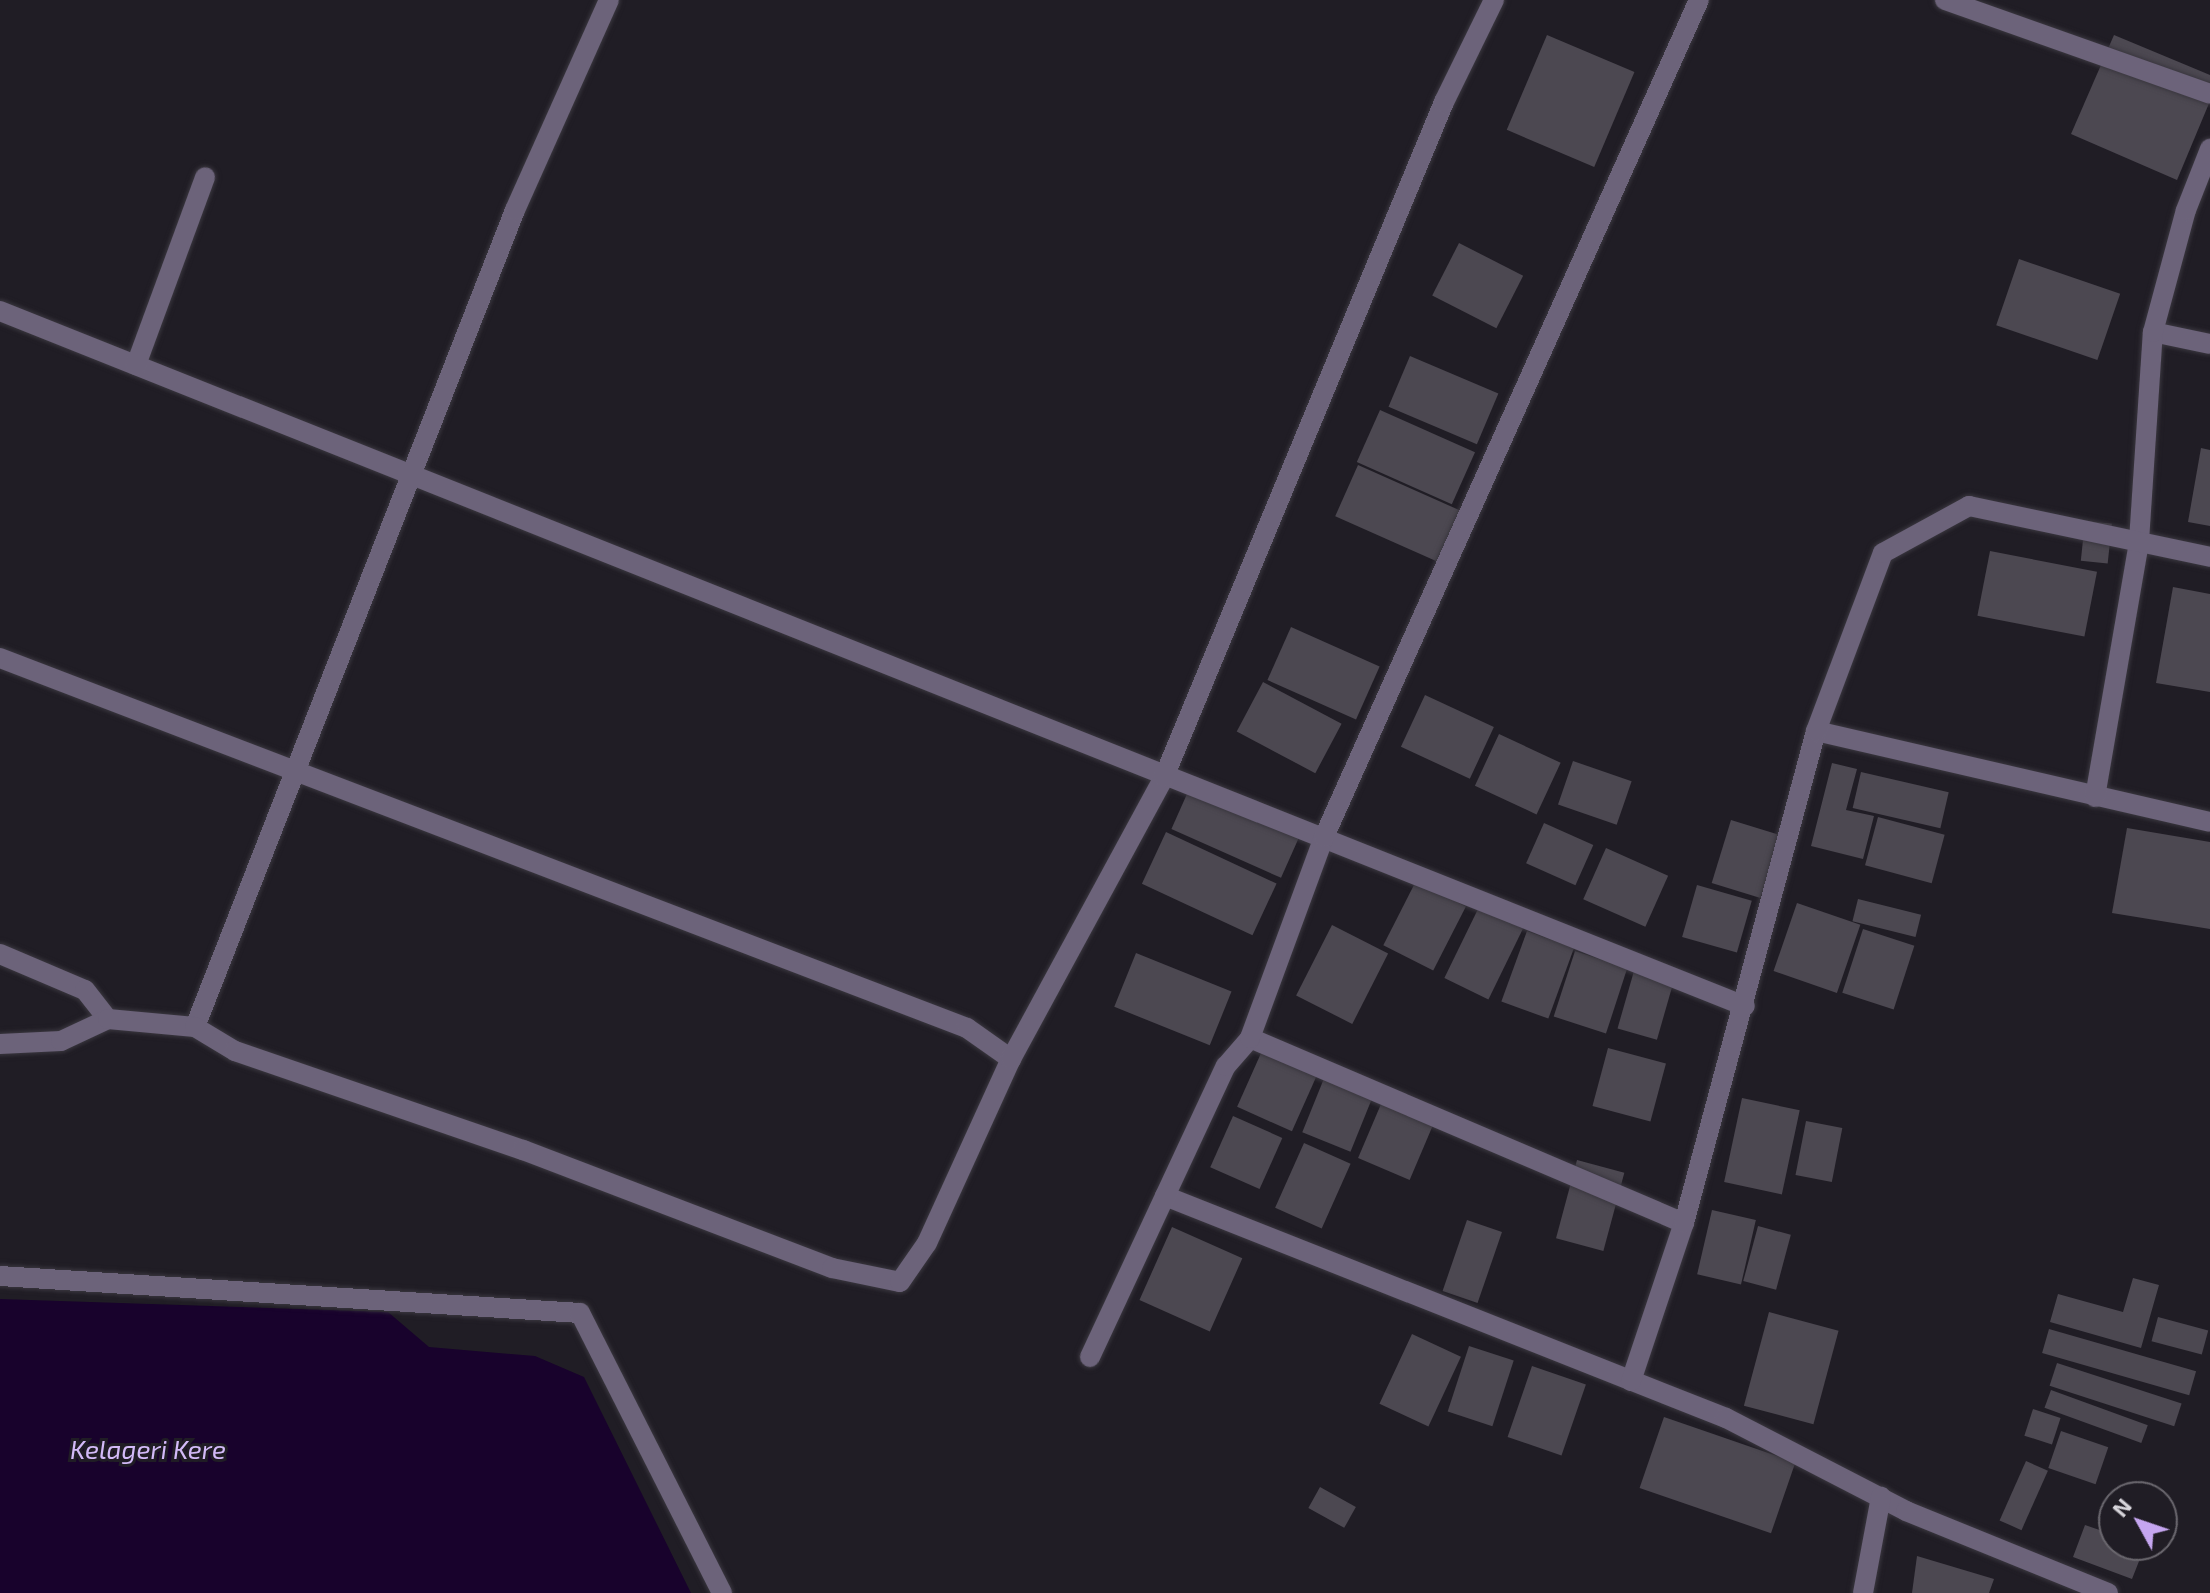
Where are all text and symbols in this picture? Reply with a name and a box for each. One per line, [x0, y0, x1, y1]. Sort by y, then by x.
water label: Kelageri Kere [70, 1433, 226, 1465]
north arrow [2098, 1481, 2178, 1561]
text: N [2106, 1492, 2136, 1521]

